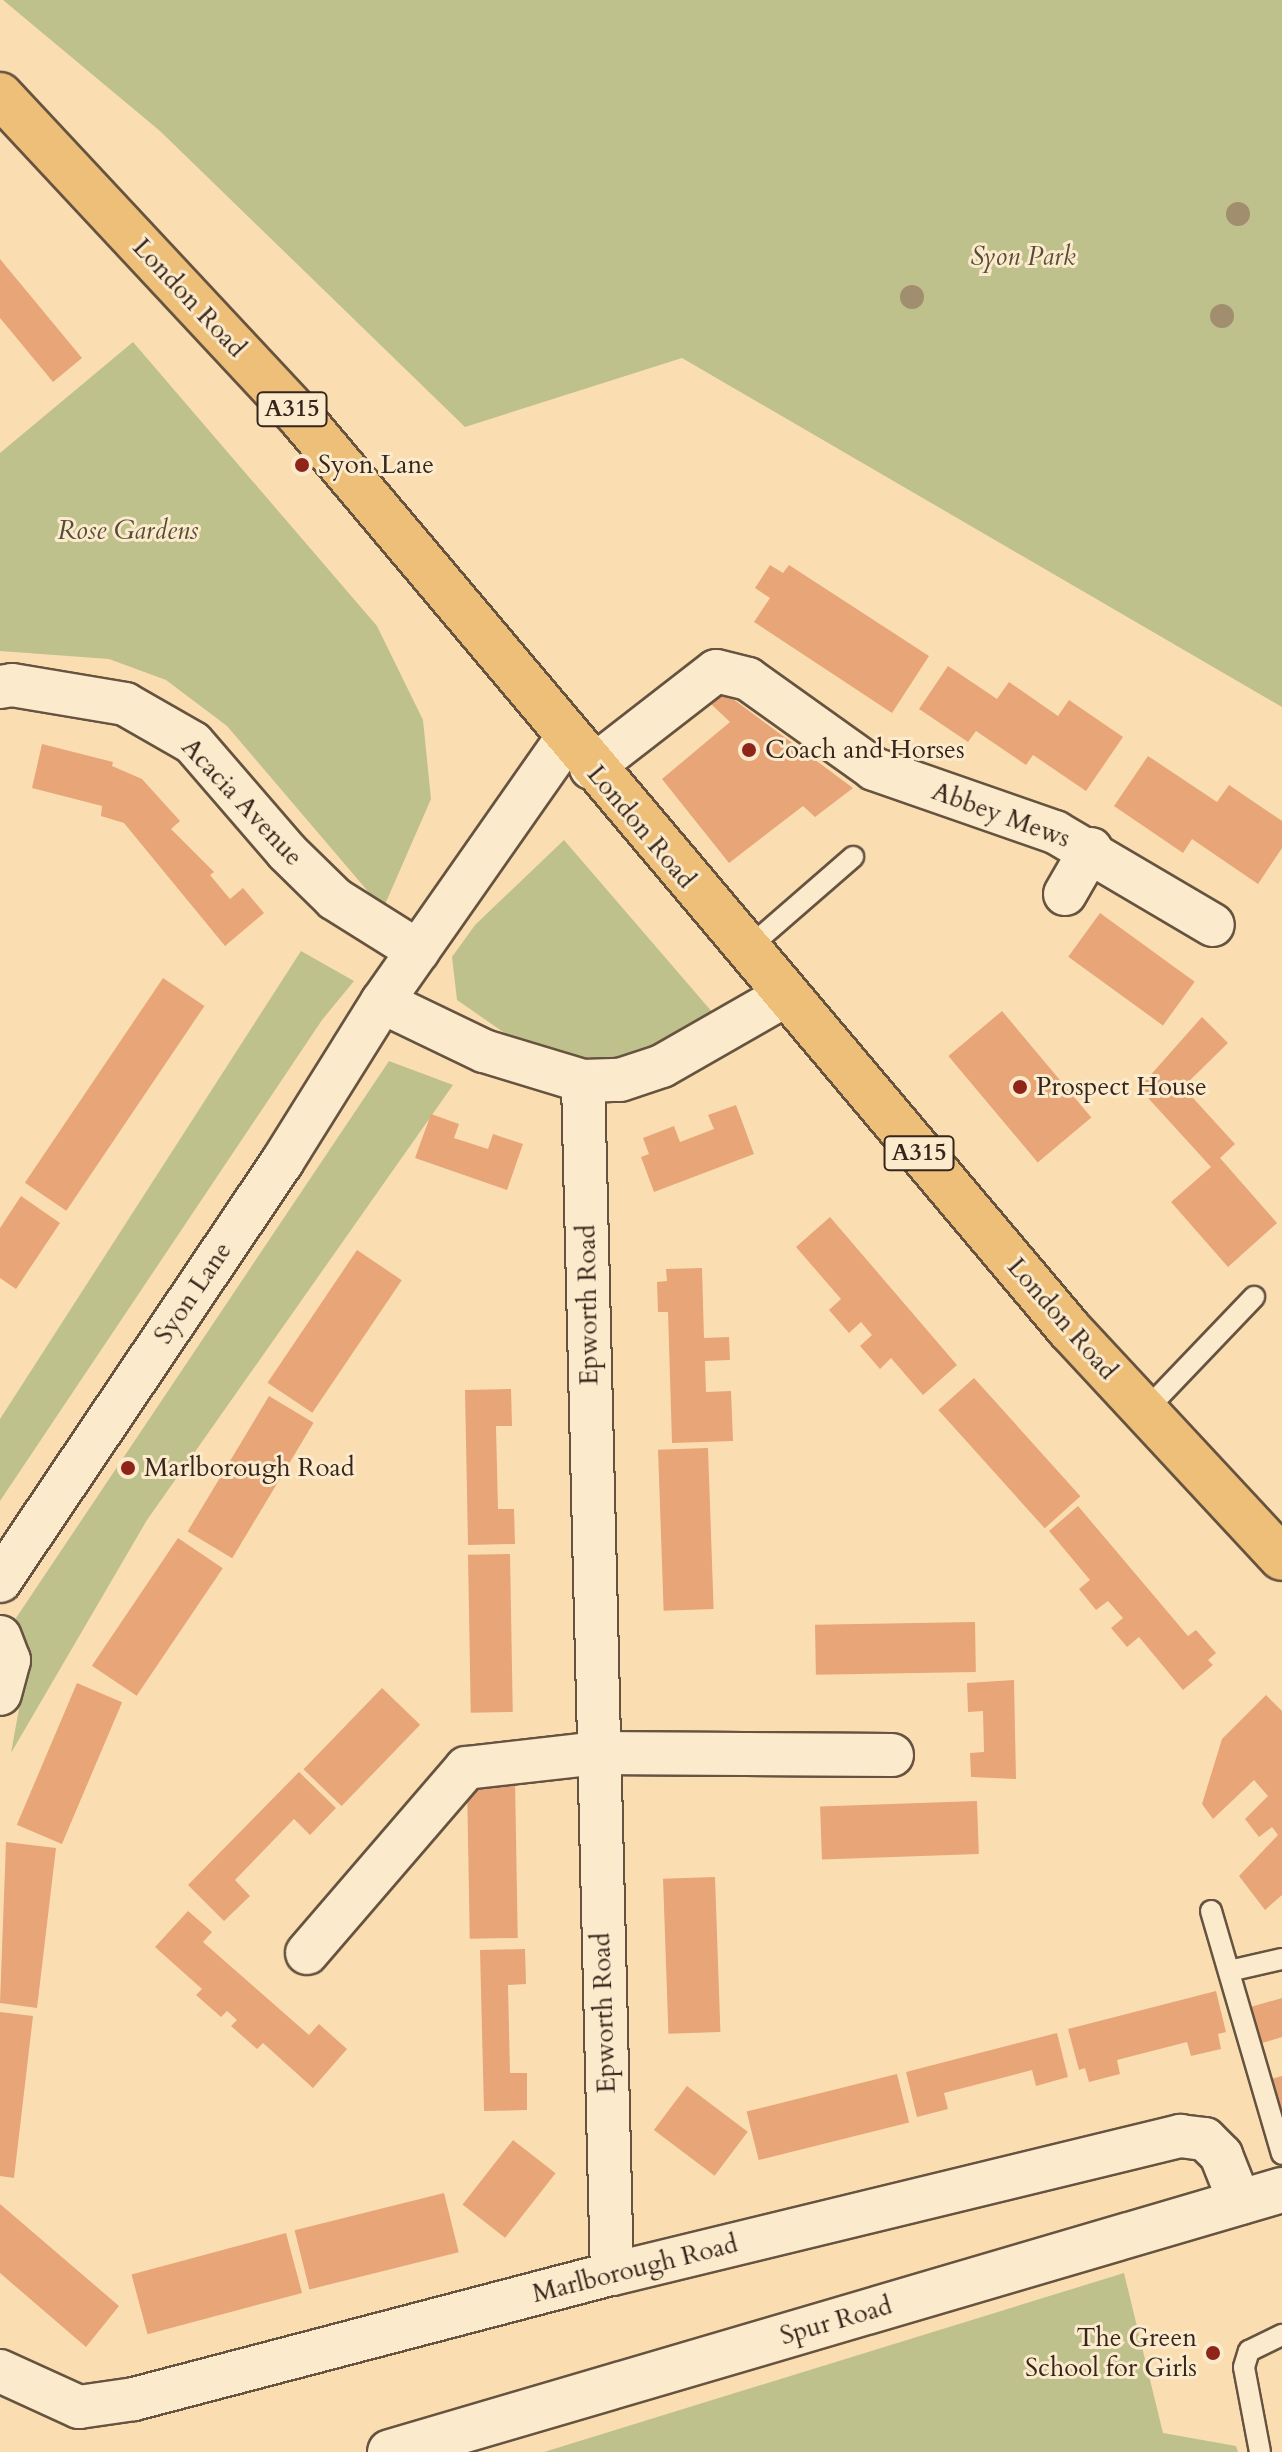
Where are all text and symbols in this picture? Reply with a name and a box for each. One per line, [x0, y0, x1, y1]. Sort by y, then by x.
street label: London Road [126, 232, 252, 364]
park label: Syon Park [970, 241, 1076, 273]
road number: A315 [256, 389, 328, 429]
place label: Syon Lane [318, 449, 434, 481]
marker: Syon Lane [293, 456, 311, 474]
park label: Rose Gardens [58, 515, 198, 547]
street label: Acacia Avenue [175, 732, 309, 872]
place label: Coach and Horses [765, 734, 965, 766]
marker: Coach and Horses [740, 741, 758, 759]
street label: London Road [580, 759, 702, 895]
street label: Abbey Mews [928, 776, 1074, 854]
place label: Prospect House [1036, 1071, 1207, 1103]
marker: Prospect House [1011, 1078, 1029, 1096]
road number: A315 [883, 1133, 955, 1173]
street label: Epworth Road [571, 1224, 605, 1386]
street label: Syon Lane [148, 1236, 238, 1350]
street label: London Road [1001, 1252, 1123, 1386]
place label: Marlborough Road [144, 1452, 355, 1484]
marker: Marlborough Road [119, 1459, 137, 1477]
street label: Epworth Road [586, 1932, 622, 2094]
street label: Marlborough Road [529, 2228, 741, 2310]
street label: Spur Road [777, 2290, 895, 2352]
place label: The Green School for Girls [1025, 2322, 1197, 2384]
marker: The Green School for Girls [1204, 2344, 1222, 2362]

